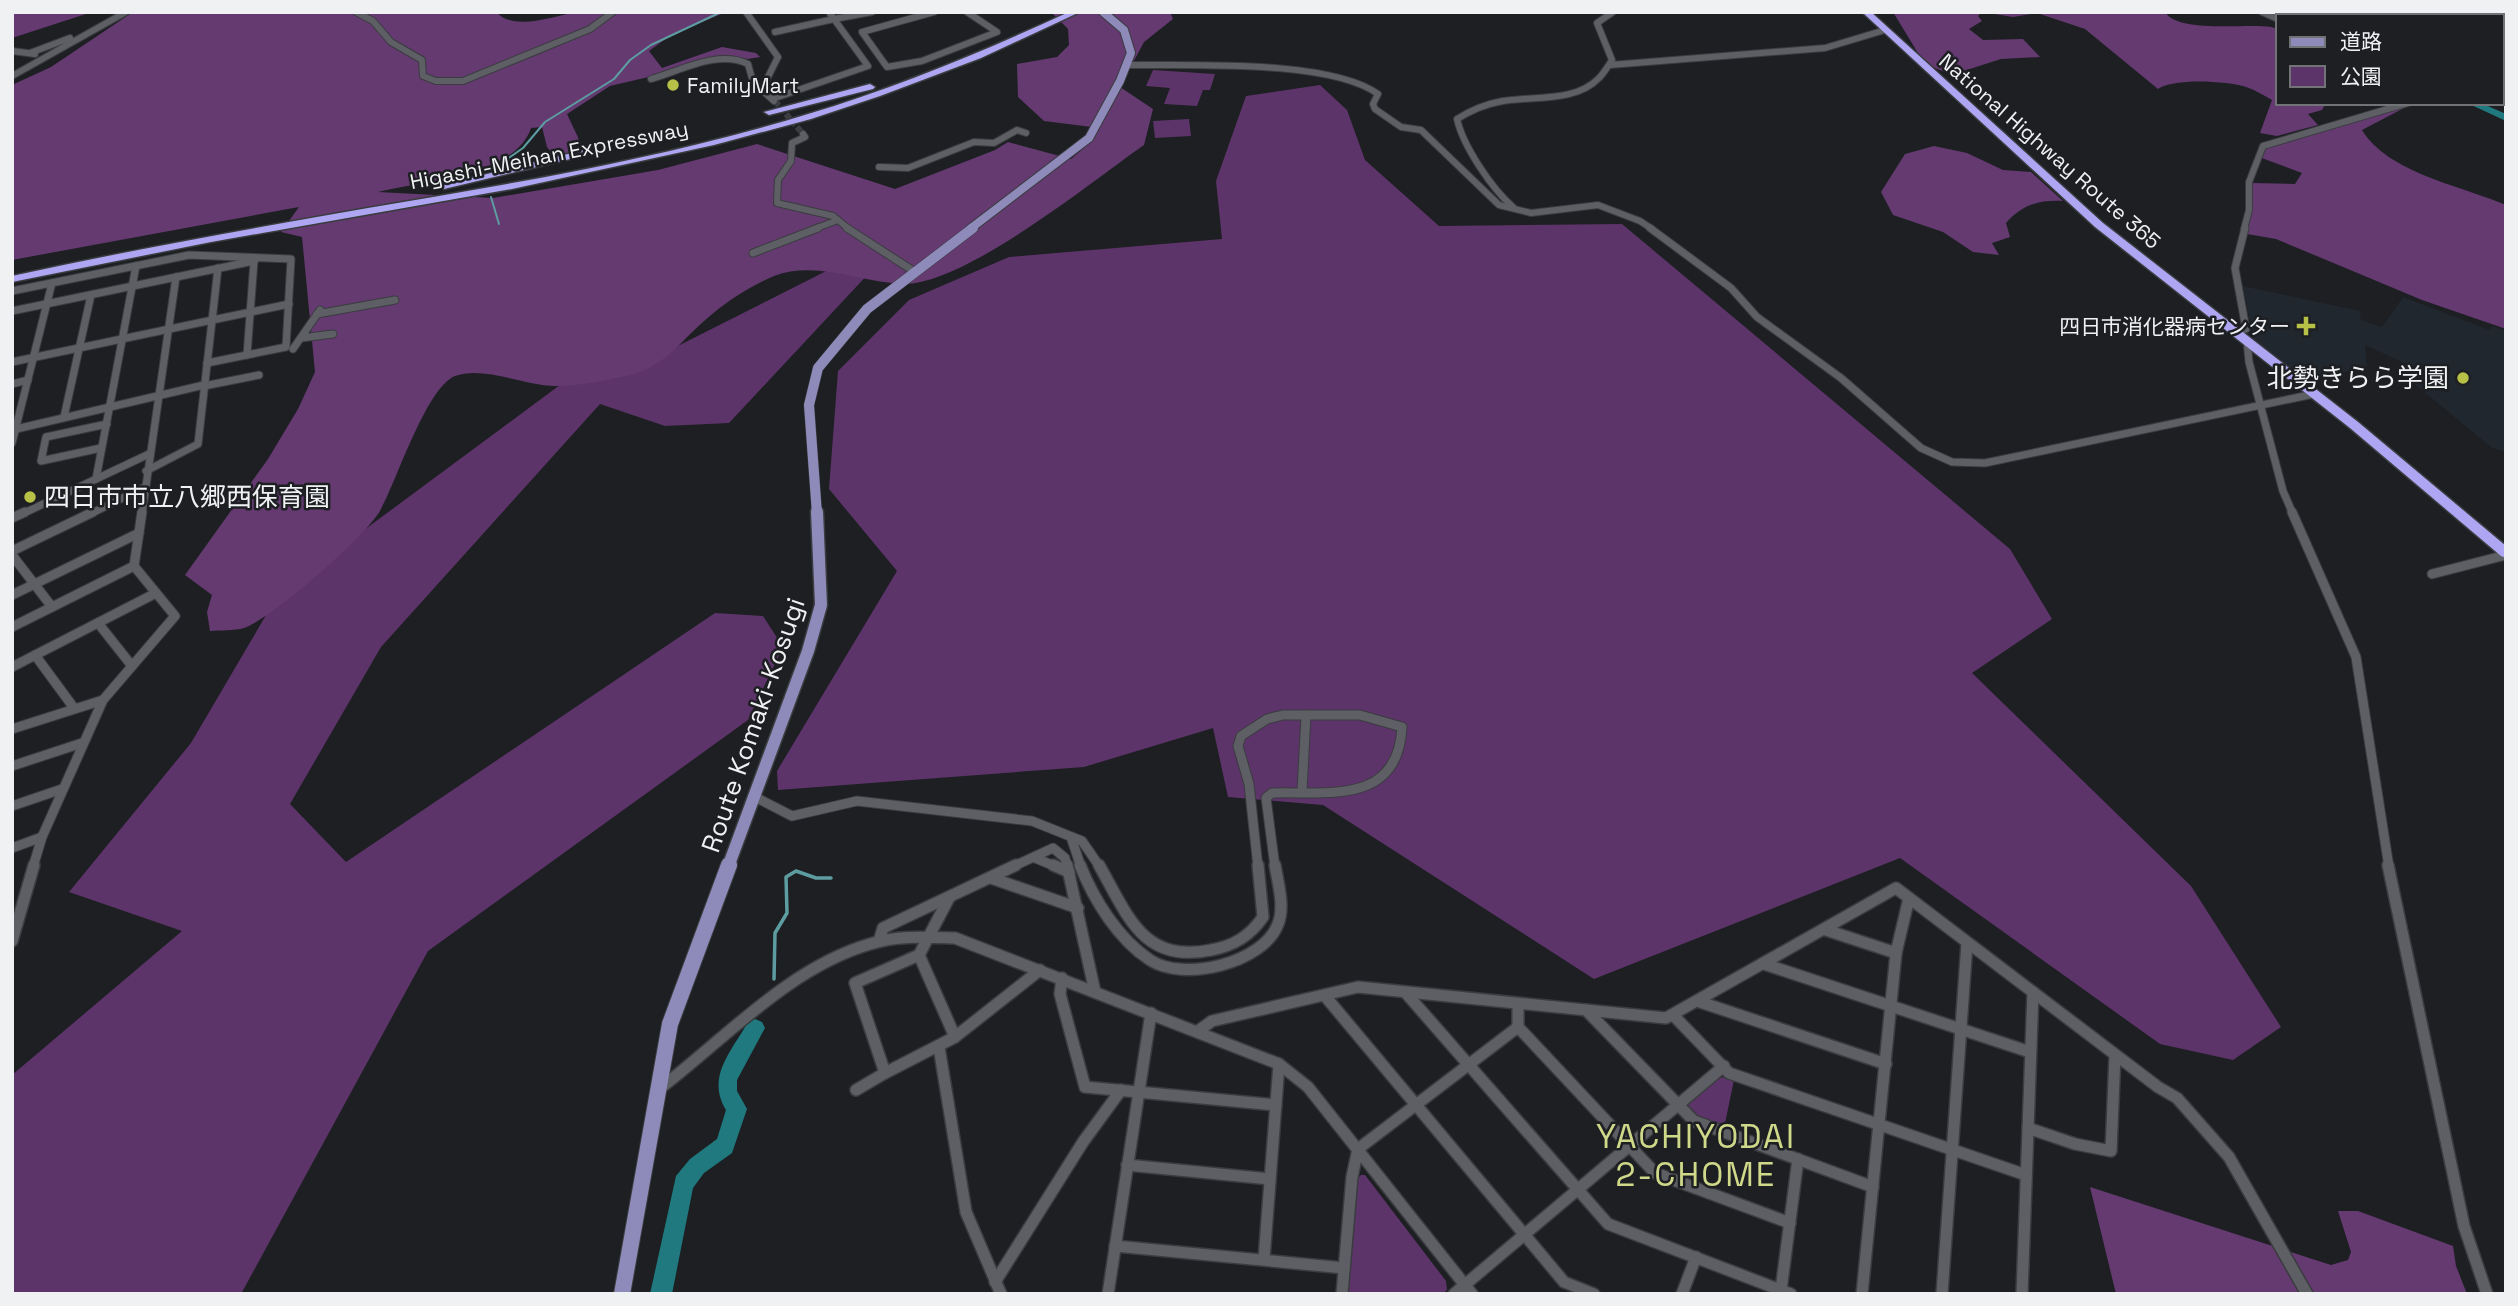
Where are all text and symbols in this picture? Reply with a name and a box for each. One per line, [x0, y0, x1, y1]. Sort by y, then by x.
legend [2276, 14, 2504, 105]
text: 道路 [2340, 28, 2382, 55]
street label: National Highway Route 365 [1934, 47, 2166, 255]
text: 公園 [2340, 63, 2382, 90]
place label: FamilyMart [687, 72, 799, 99]
marker: FamilyMart [665, 77, 681, 93]
street label: Higashi-Meihan Expressway [408, 115, 690, 195]
place label: 四日市消化器病センター [2059, 313, 2290, 340]
marker: 四日市消化器病センター [2296, 316, 2316, 336]
place label: 北勢きらら学園 [2267, 361, 2449, 395]
marker: 北勢きらら学園 [2455, 370, 2471, 386]
place label: 四日市市立八郷西保育園 [44, 480, 330, 514]
marker: 四日市市立八郷西保育園 [22, 489, 38, 505]
street label: Route Komaki-Kosugi [693, 593, 813, 857]
district label: YACHIYODAI 2-CHOME [1596, 1116, 1796, 1196]

